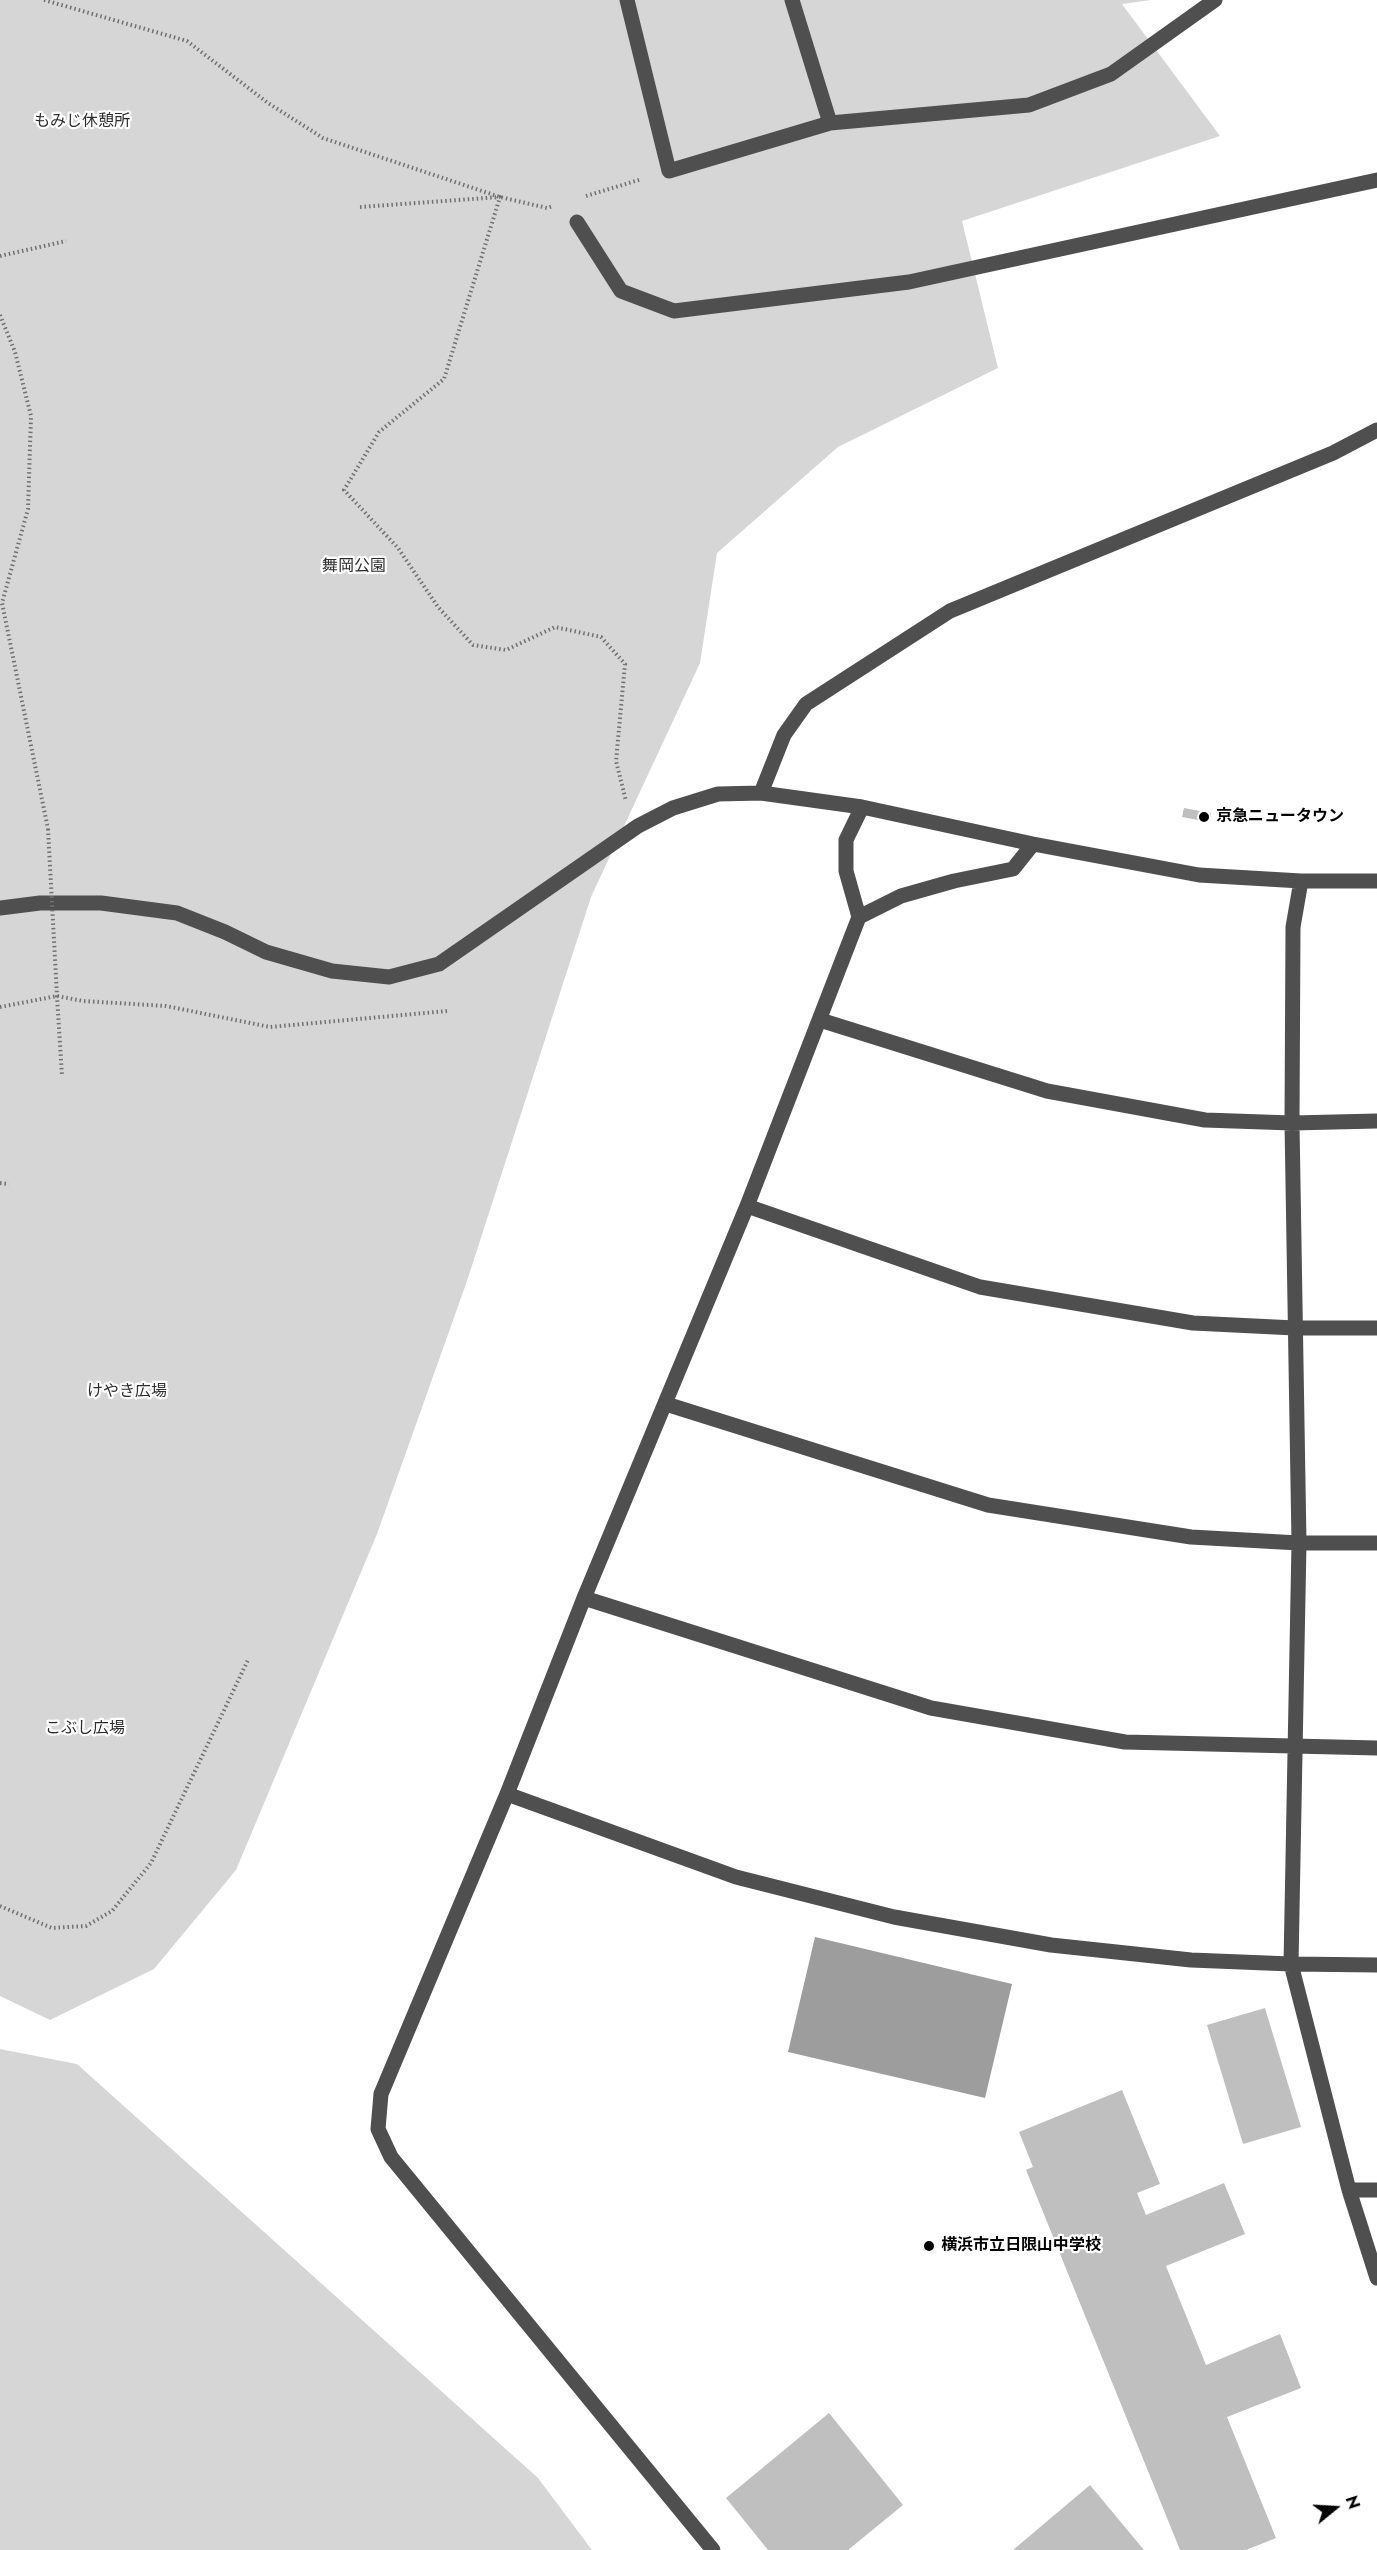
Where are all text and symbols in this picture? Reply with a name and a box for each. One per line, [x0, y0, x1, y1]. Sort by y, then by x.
park label: もみじ休憩所 [34, 112, 130, 132]
park label: 舞岡公園 [322, 557, 386, 577]
place label: 京急ニュータウン [1216, 807, 1344, 827]
marker: 京急ニュータウン [1197, 810, 1211, 824]
park label: けやき広場 [87, 1382, 167, 1402]
park label: こぶし広場 [45, 1719, 125, 1739]
place label: 横浜市立日限山中学校 [941, 2236, 1101, 2256]
marker: 横浜市立日限山中学校 [922, 2239, 936, 2253]
north arrow [1305, 2478, 1365, 2538]
text: N [1340, 2493, 1365, 2512]

